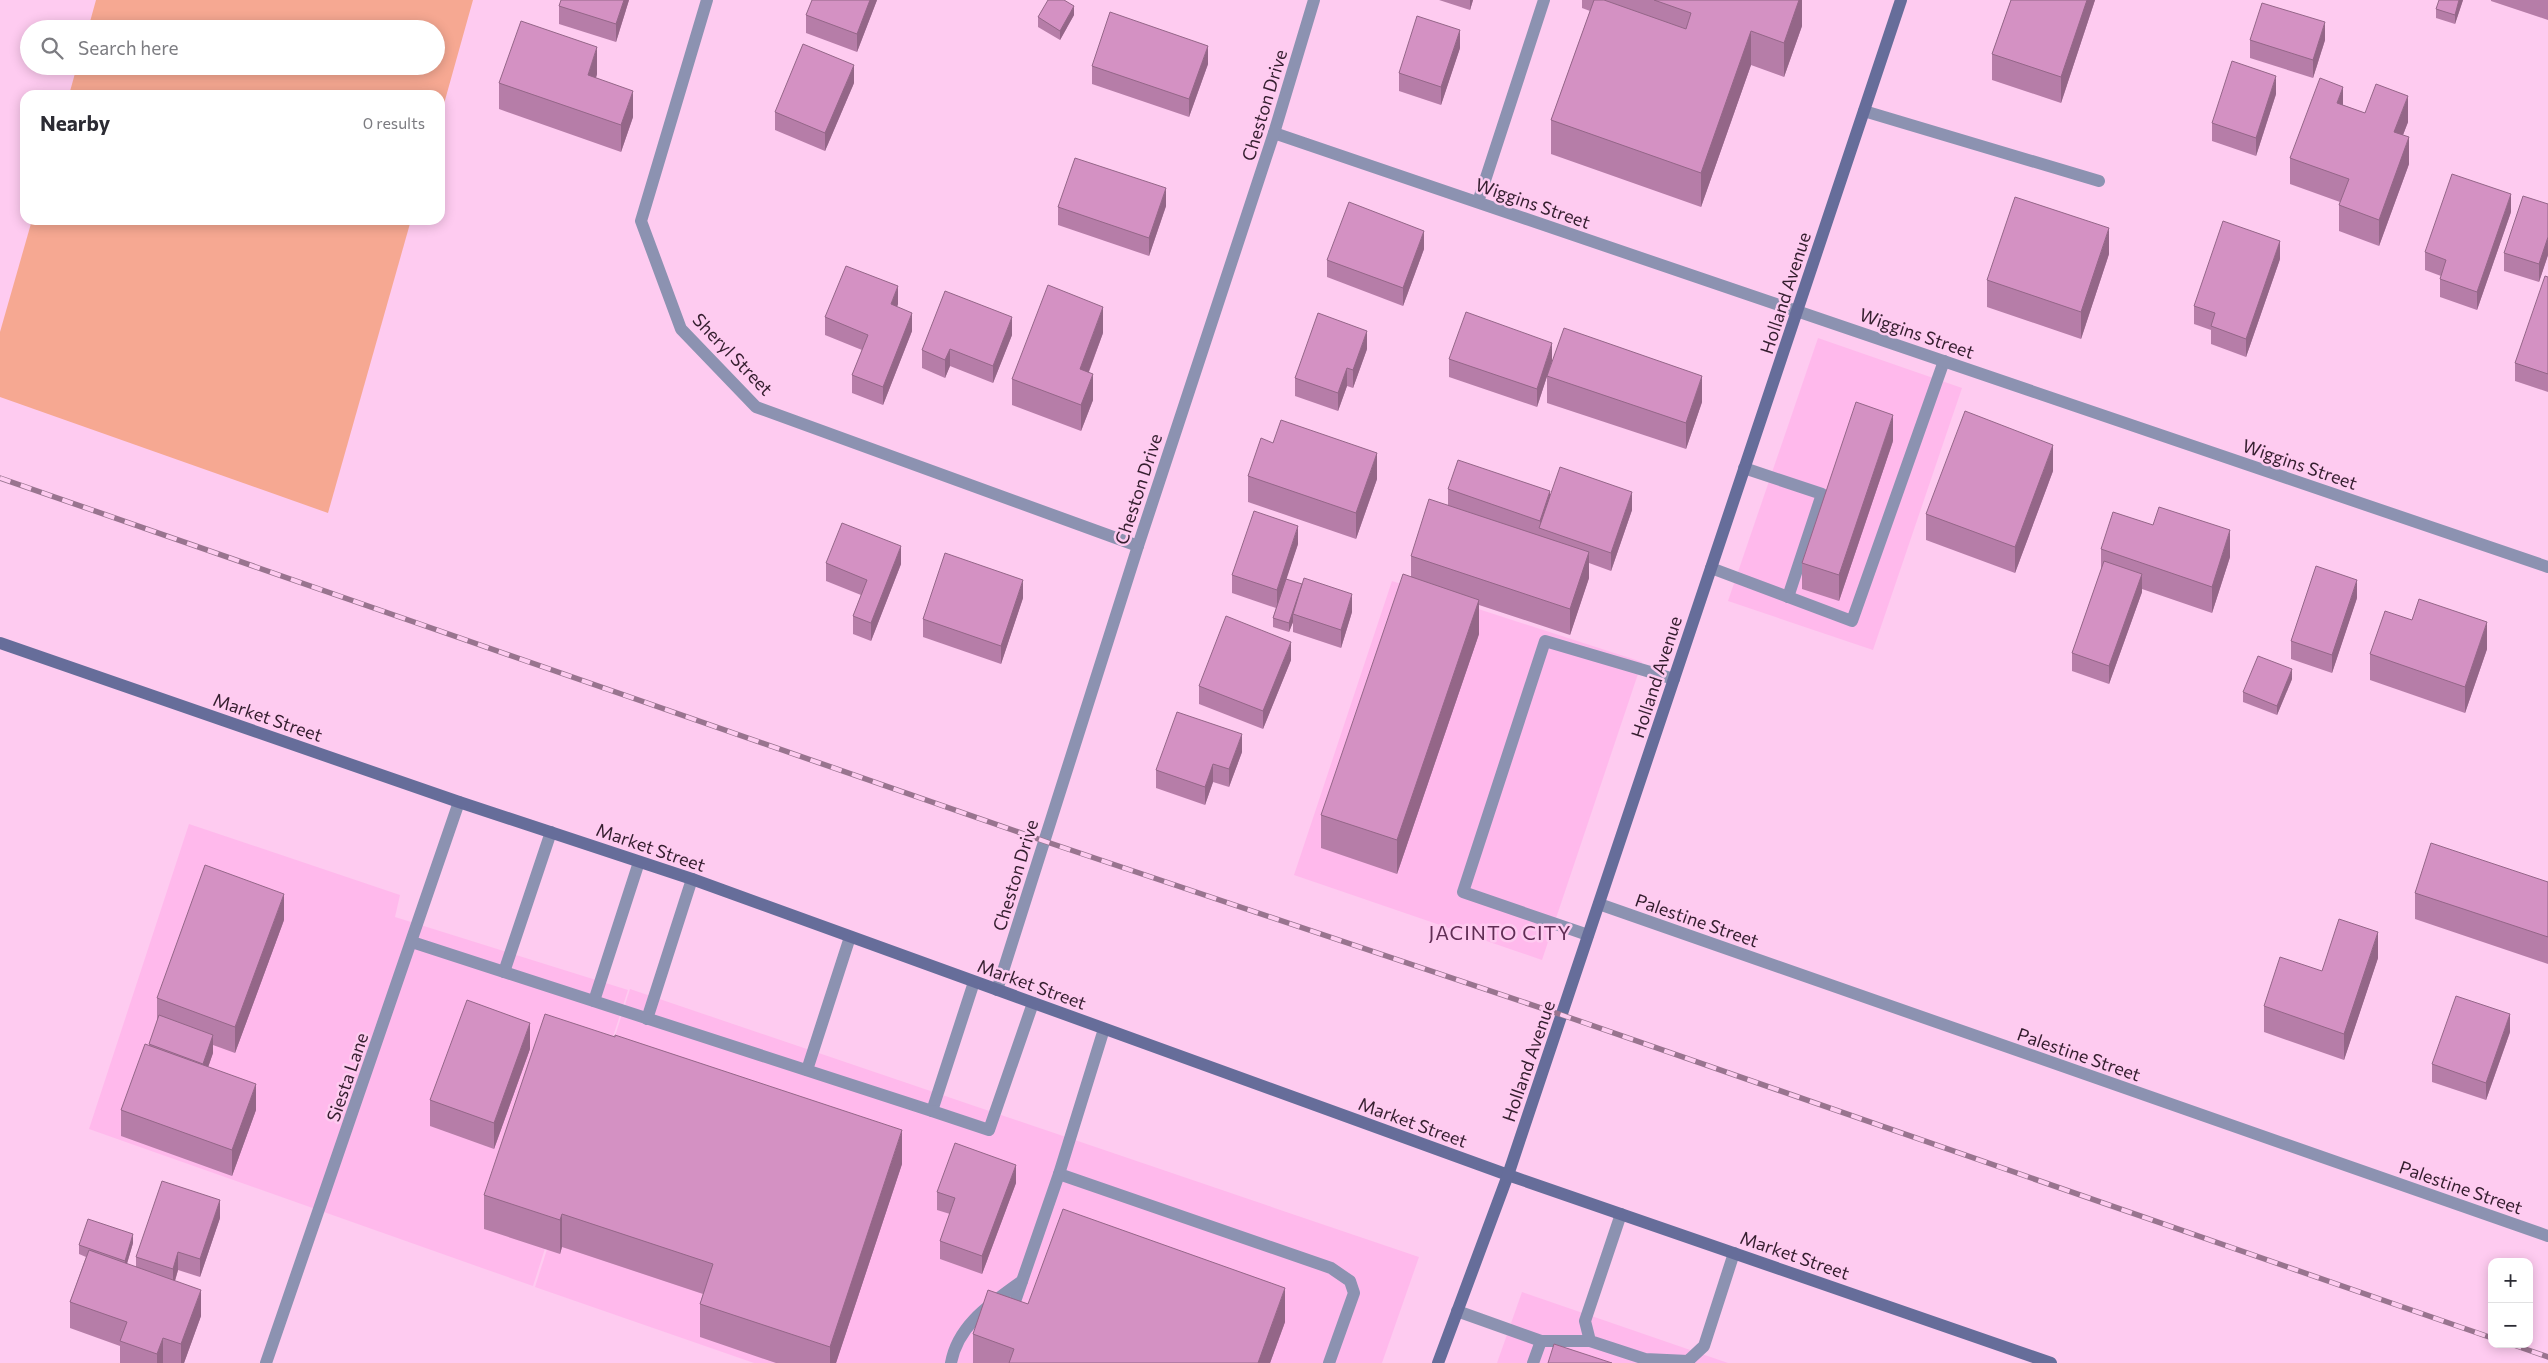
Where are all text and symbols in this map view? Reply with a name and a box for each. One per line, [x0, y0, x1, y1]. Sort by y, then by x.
search box [20, 20, 445, 75]
icon: search [38, 34, 66, 62]
text: Search here [78, 36, 178, 59]
street label: Cheston Drive [1237, 47, 1291, 163]
text: Nearby [40, 110, 110, 135]
text: 0 results [363, 113, 425, 132]
street label: Wiggins Street [1473, 173, 1593, 233]
street label: Holland Avenue [1755, 229, 1815, 357]
street label: Wiggins Street [1857, 303, 1977, 363]
street label: Sheryl Street [688, 308, 778, 400]
street label: Cheston Drive [1110, 431, 1166, 547]
street label: Wiggins Street [2240, 434, 2360, 494]
street label: Holland Avenue [1626, 613, 1686, 741]
street label: Market Street [210, 688, 326, 746]
street label: Cheston Drive [988, 817, 1042, 933]
street label: Market Street [593, 818, 709, 876]
street label: Palestine Street [1632, 889, 1762, 951]
district label: JACINTO CITY [1429, 920, 1571, 944]
street label: Market Street [975, 954, 1089, 1014]
street label: Holland Avenue [1497, 997, 1559, 1125]
street label: Palestine Street [2014, 1023, 2144, 1085]
street label: Siesta Lane [322, 1030, 372, 1124]
street label: Market Street [1356, 1092, 1470, 1152]
street label: Palestine Street [2396, 1156, 2526, 1218]
street label: Market Street [1737, 1226, 1853, 1284]
map controls [2488, 1258, 2533, 1348]
button: + [2488, 1258, 2533, 1303]
button: − [2488, 1303, 2533, 1348]

